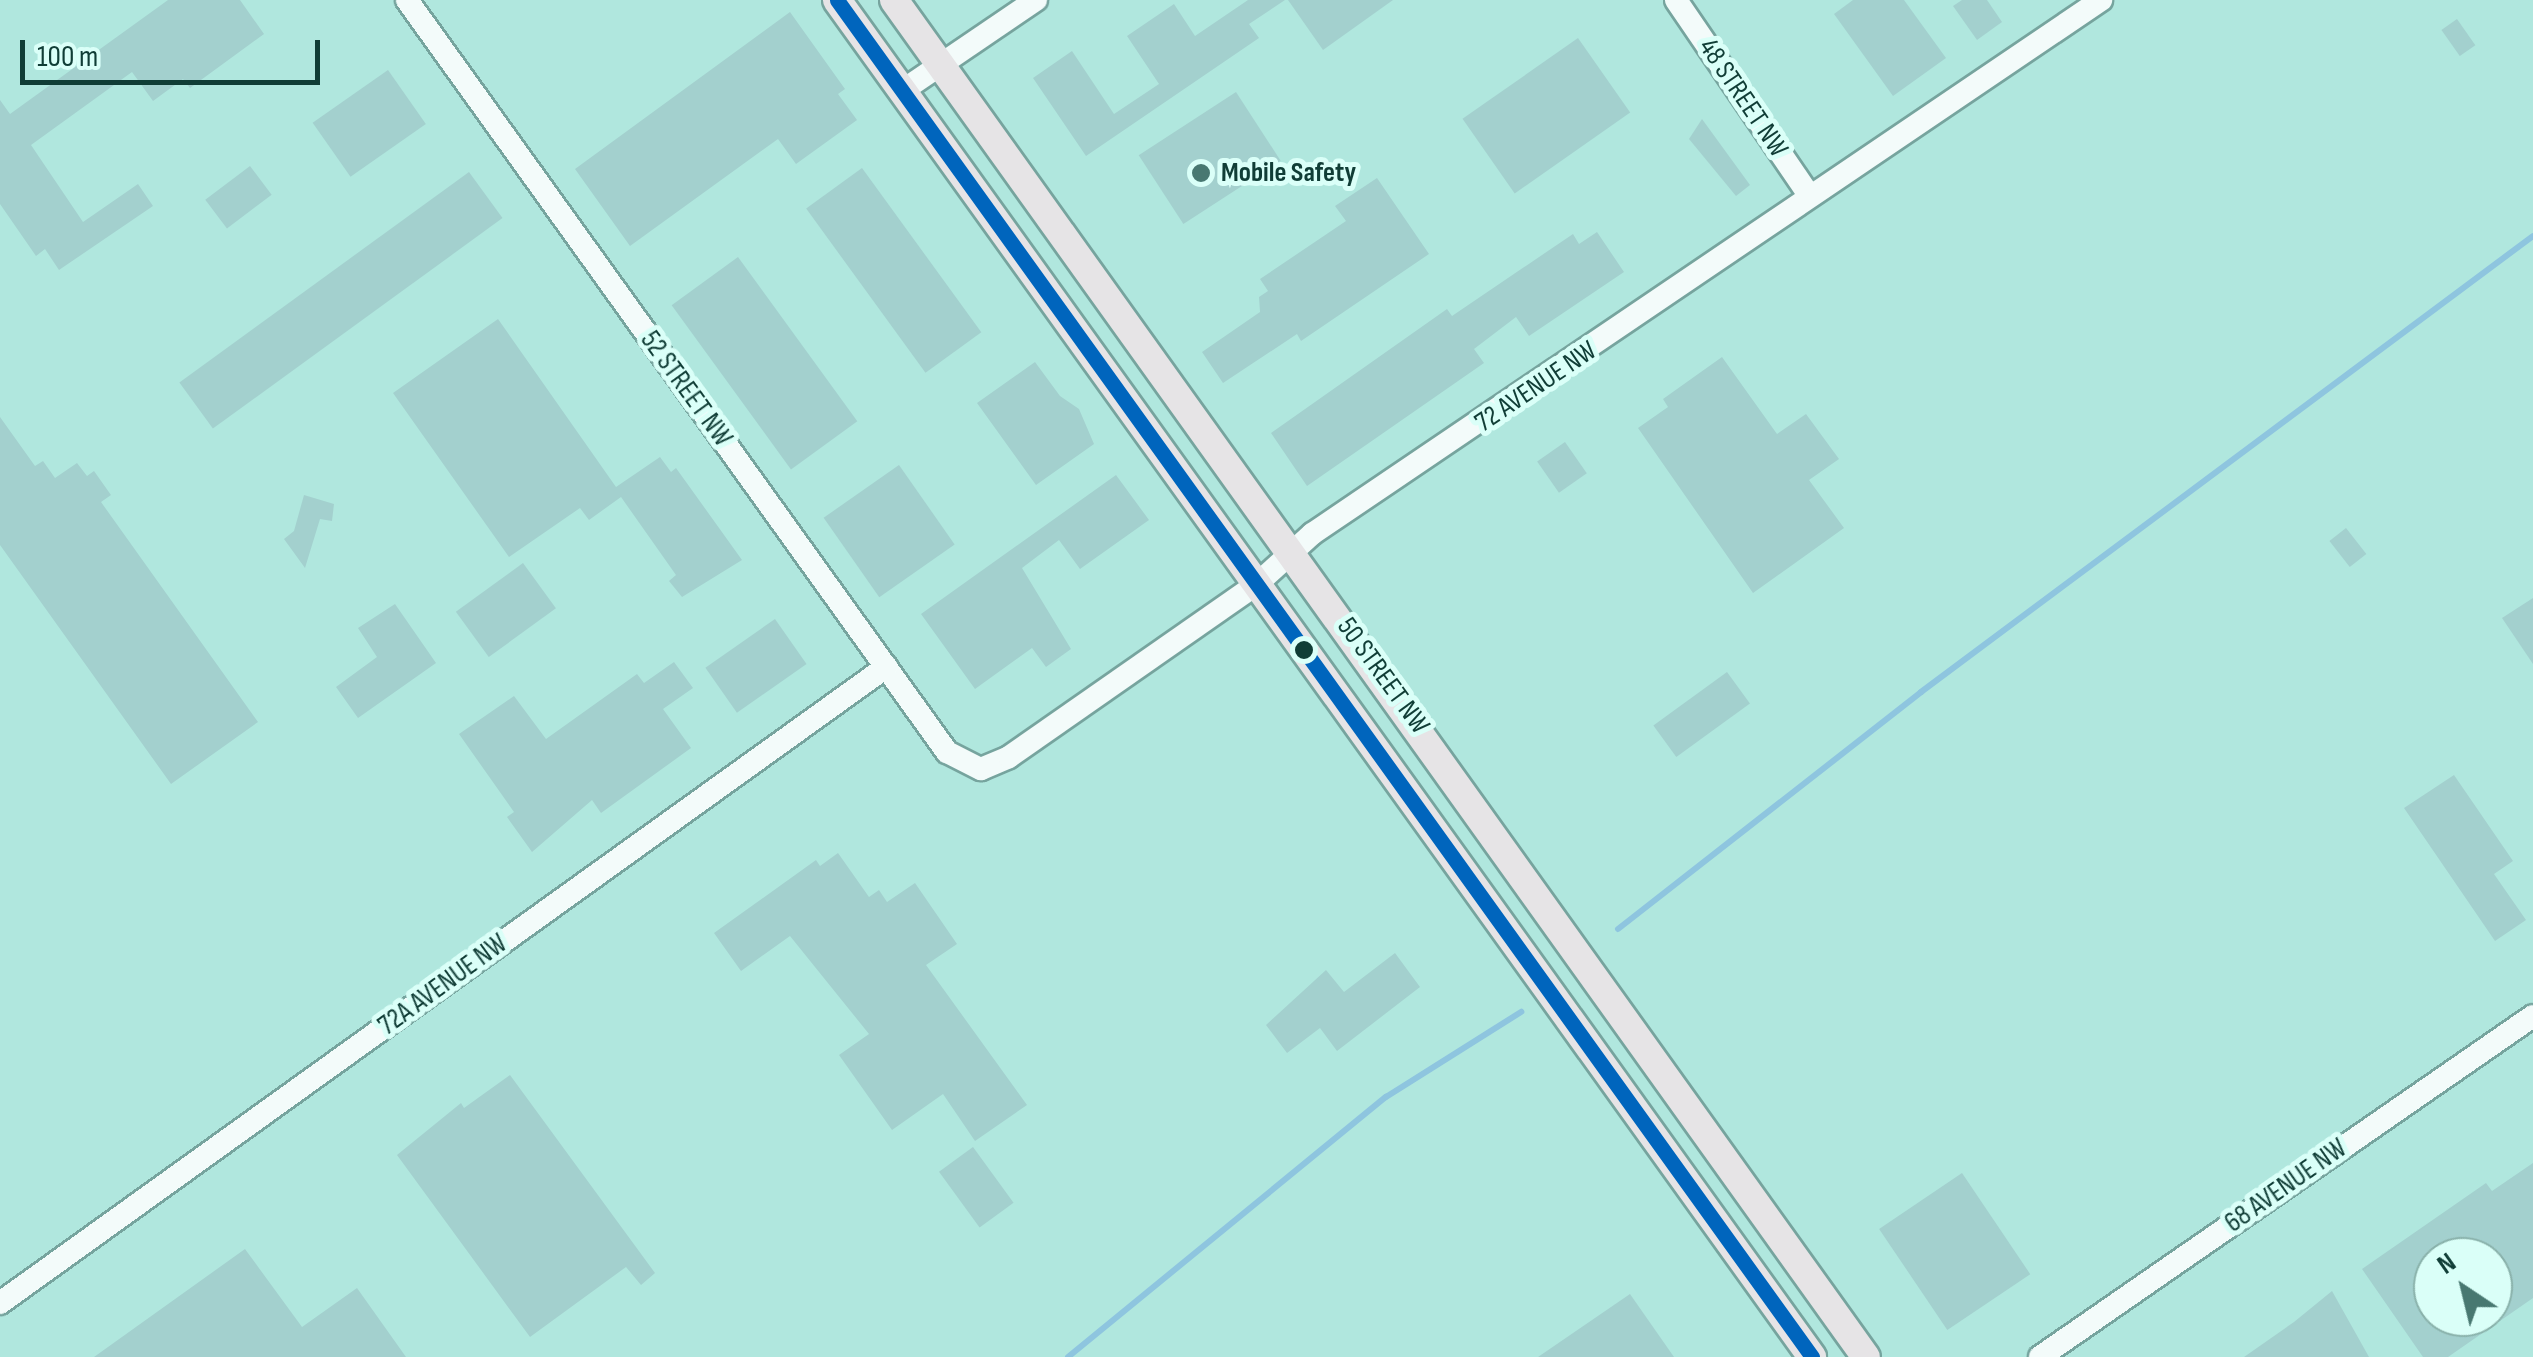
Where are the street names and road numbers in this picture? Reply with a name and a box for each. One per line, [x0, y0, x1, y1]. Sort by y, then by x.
street label: 48 STREET NW [1691, 32, 1795, 164]
street label: 52 STREET NW [633, 325, 739, 453]
street label: 72 AVENUE NW [1469, 334, 1603, 440]
street label: 50 STREET NW [1330, 611, 1436, 741]
street label: 72A AVENUE NW [372, 927, 514, 1043]
street label: 68 AVENUE NW [2219, 1132, 2353, 1240]

